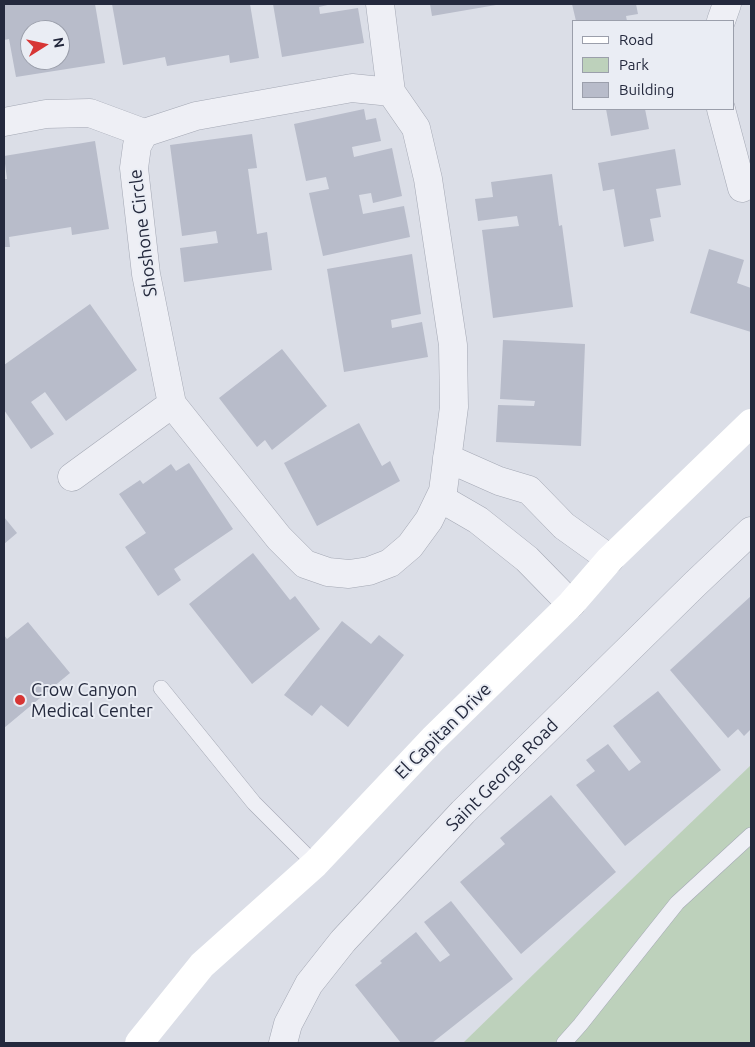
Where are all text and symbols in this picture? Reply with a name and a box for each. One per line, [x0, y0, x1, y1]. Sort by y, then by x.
north arrow [20, 20, 70, 70]
legend [572, 20, 735, 110]
text: Road [619, 31, 654, 48]
text: N [50, 36, 68, 49]
text: Park [619, 56, 649, 73]
text: Building [619, 81, 674, 98]
street label: Shoshone Circle [124, 168, 162, 298]
street label: El Capitan Drive [390, 678, 496, 784]
place label: Crow Canyon Medical Center [31, 679, 153, 722]
marker: Crow Canyon Medical Center [13, 693, 27, 707]
street label: Saint George Road [441, 714, 563, 836]

